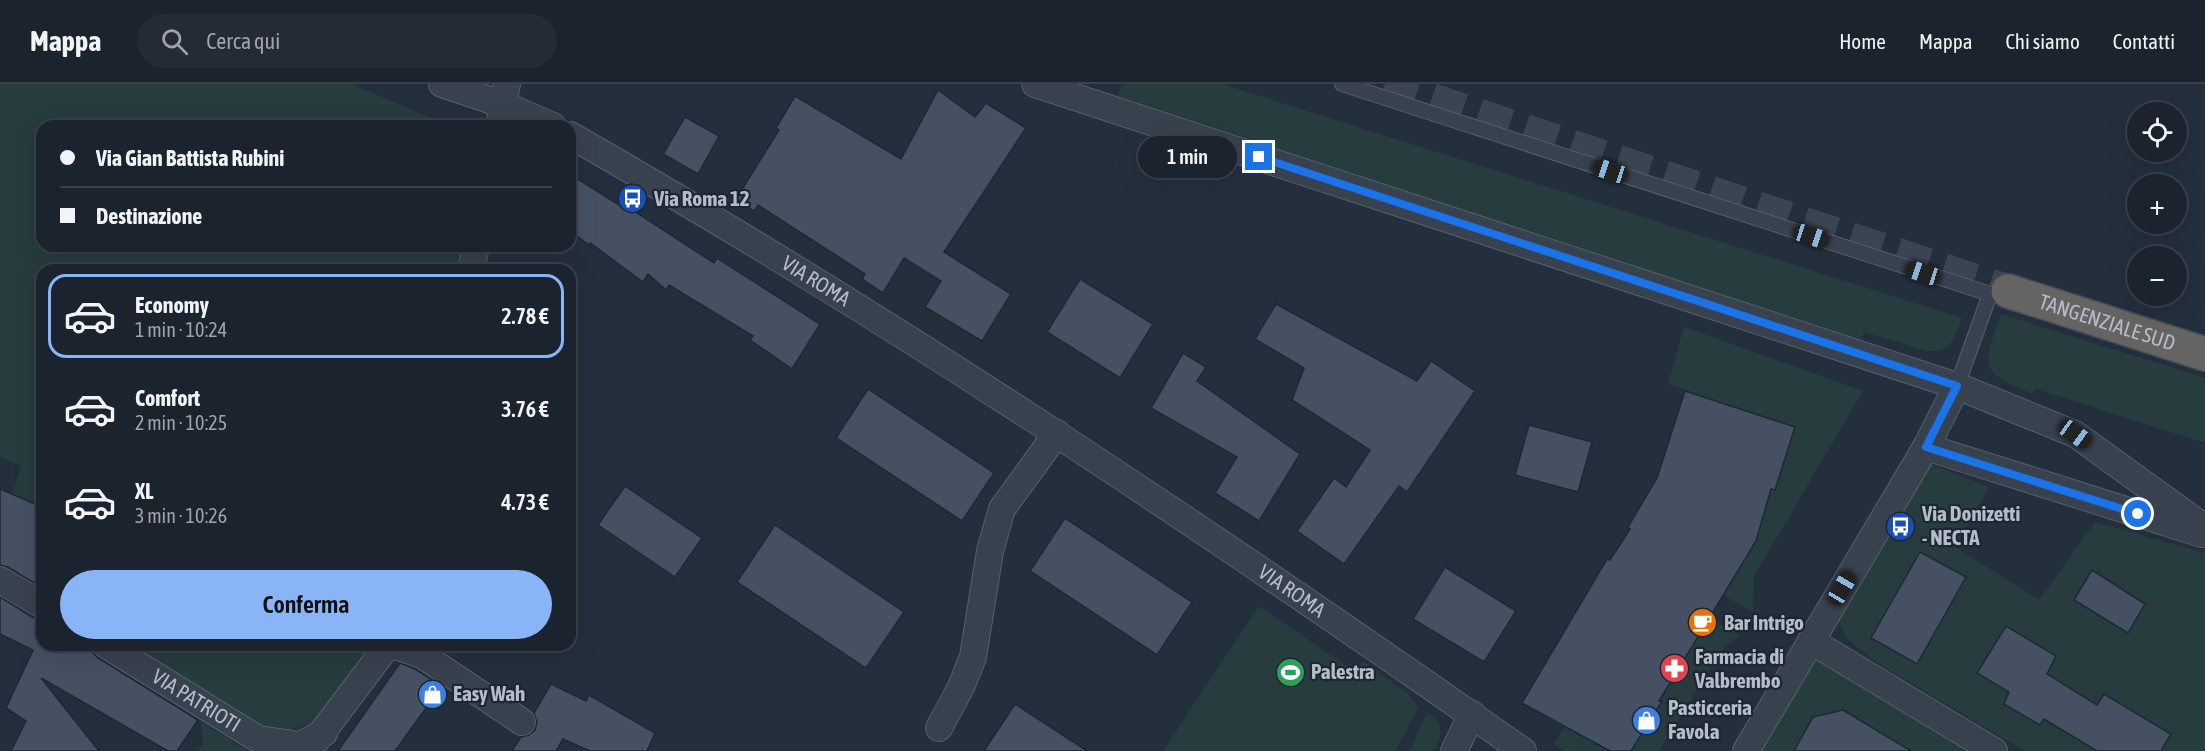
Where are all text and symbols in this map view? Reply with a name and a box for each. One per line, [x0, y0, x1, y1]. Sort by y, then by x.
search box [137, 14, 557, 68]
text: Mappa [30, 25, 101, 57]
icon: search [158, 25, 191, 58]
text: Cerca qui [206, 28, 280, 54]
text: Home [1839, 29, 1886, 53]
text: Mappa [1919, 29, 1972, 53]
text: Chi siamo [2005, 29, 2080, 53]
text: Contatti [2113, 29, 2175, 53]
map controls [2127, 102, 2187, 306]
button: locate [2127, 102, 2187, 162]
callout: 1 min [1139, 136, 1238, 178]
route end [1245, 143, 1272, 170]
text: Via Gian Battista Rubini [96, 145, 284, 171]
text: 1 min [1167, 145, 1208, 168]
car [1590, 157, 1630, 185]
button: + [2127, 174, 2187, 234]
bus stop icon: Via Roma 12 [617, 183, 649, 215]
place label: Via Roma 12 [653, 186, 750, 210]
text: Destinazione [96, 203, 202, 229]
car [1791, 222, 1831, 250]
button: − [2127, 246, 2187, 306]
street label: VIA ROMA [778, 250, 856, 311]
car [1903, 259, 1943, 287]
icon: car [63, 289, 117, 343]
street label: TANGENZIALE SUD [2036, 289, 2178, 355]
text: Economy [135, 292, 209, 318]
text: 2.78 € [501, 303, 549, 329]
text: 1 min · 10:24 [135, 318, 227, 341]
icon: car [63, 382, 117, 436]
text: Comfort [135, 385, 200, 411]
text: 3.76 € [501, 396, 549, 422]
text: 2 min · 10:25 [135, 411, 227, 434]
car [2055, 416, 2095, 452]
icon: car [63, 475, 117, 529]
text: XL [135, 478, 153, 504]
text: 4.73 € [501, 489, 549, 515]
route start [2124, 500, 2151, 527]
place label: Via Donizetti - NECTA [1921, 501, 2020, 549]
text: 3 min · 10:26 [135, 504, 227, 527]
bus stop icon: Via Donizetti - NECTA [1885, 510, 1917, 542]
street label: VIA ROMA [1254, 559, 1331, 622]
car [1825, 568, 1859, 608]
button: Conferma [60, 570, 552, 639]
cafe icon: Bar Intrigo [1687, 607, 1719, 639]
place label: Bar Intrigo [1724, 610, 1804, 634]
place label: Farmacia di Valbrembo [1694, 644, 1784, 692]
pharmacy icon: Farmacia di Valbrembo [1658, 653, 1690, 685]
sports icon: Palestra [1274, 656, 1306, 688]
place label: Palestra [1311, 659, 1375, 683]
street label: VIA PATRIOTI [148, 664, 245, 736]
shop icon: Easy Wah [416, 678, 448, 710]
place label: Easy Wah [453, 681, 525, 705]
place label: Pasticceria Favola [1668, 695, 1752, 743]
shop icon: Pasticceria Favola [1631, 704, 1663, 736]

